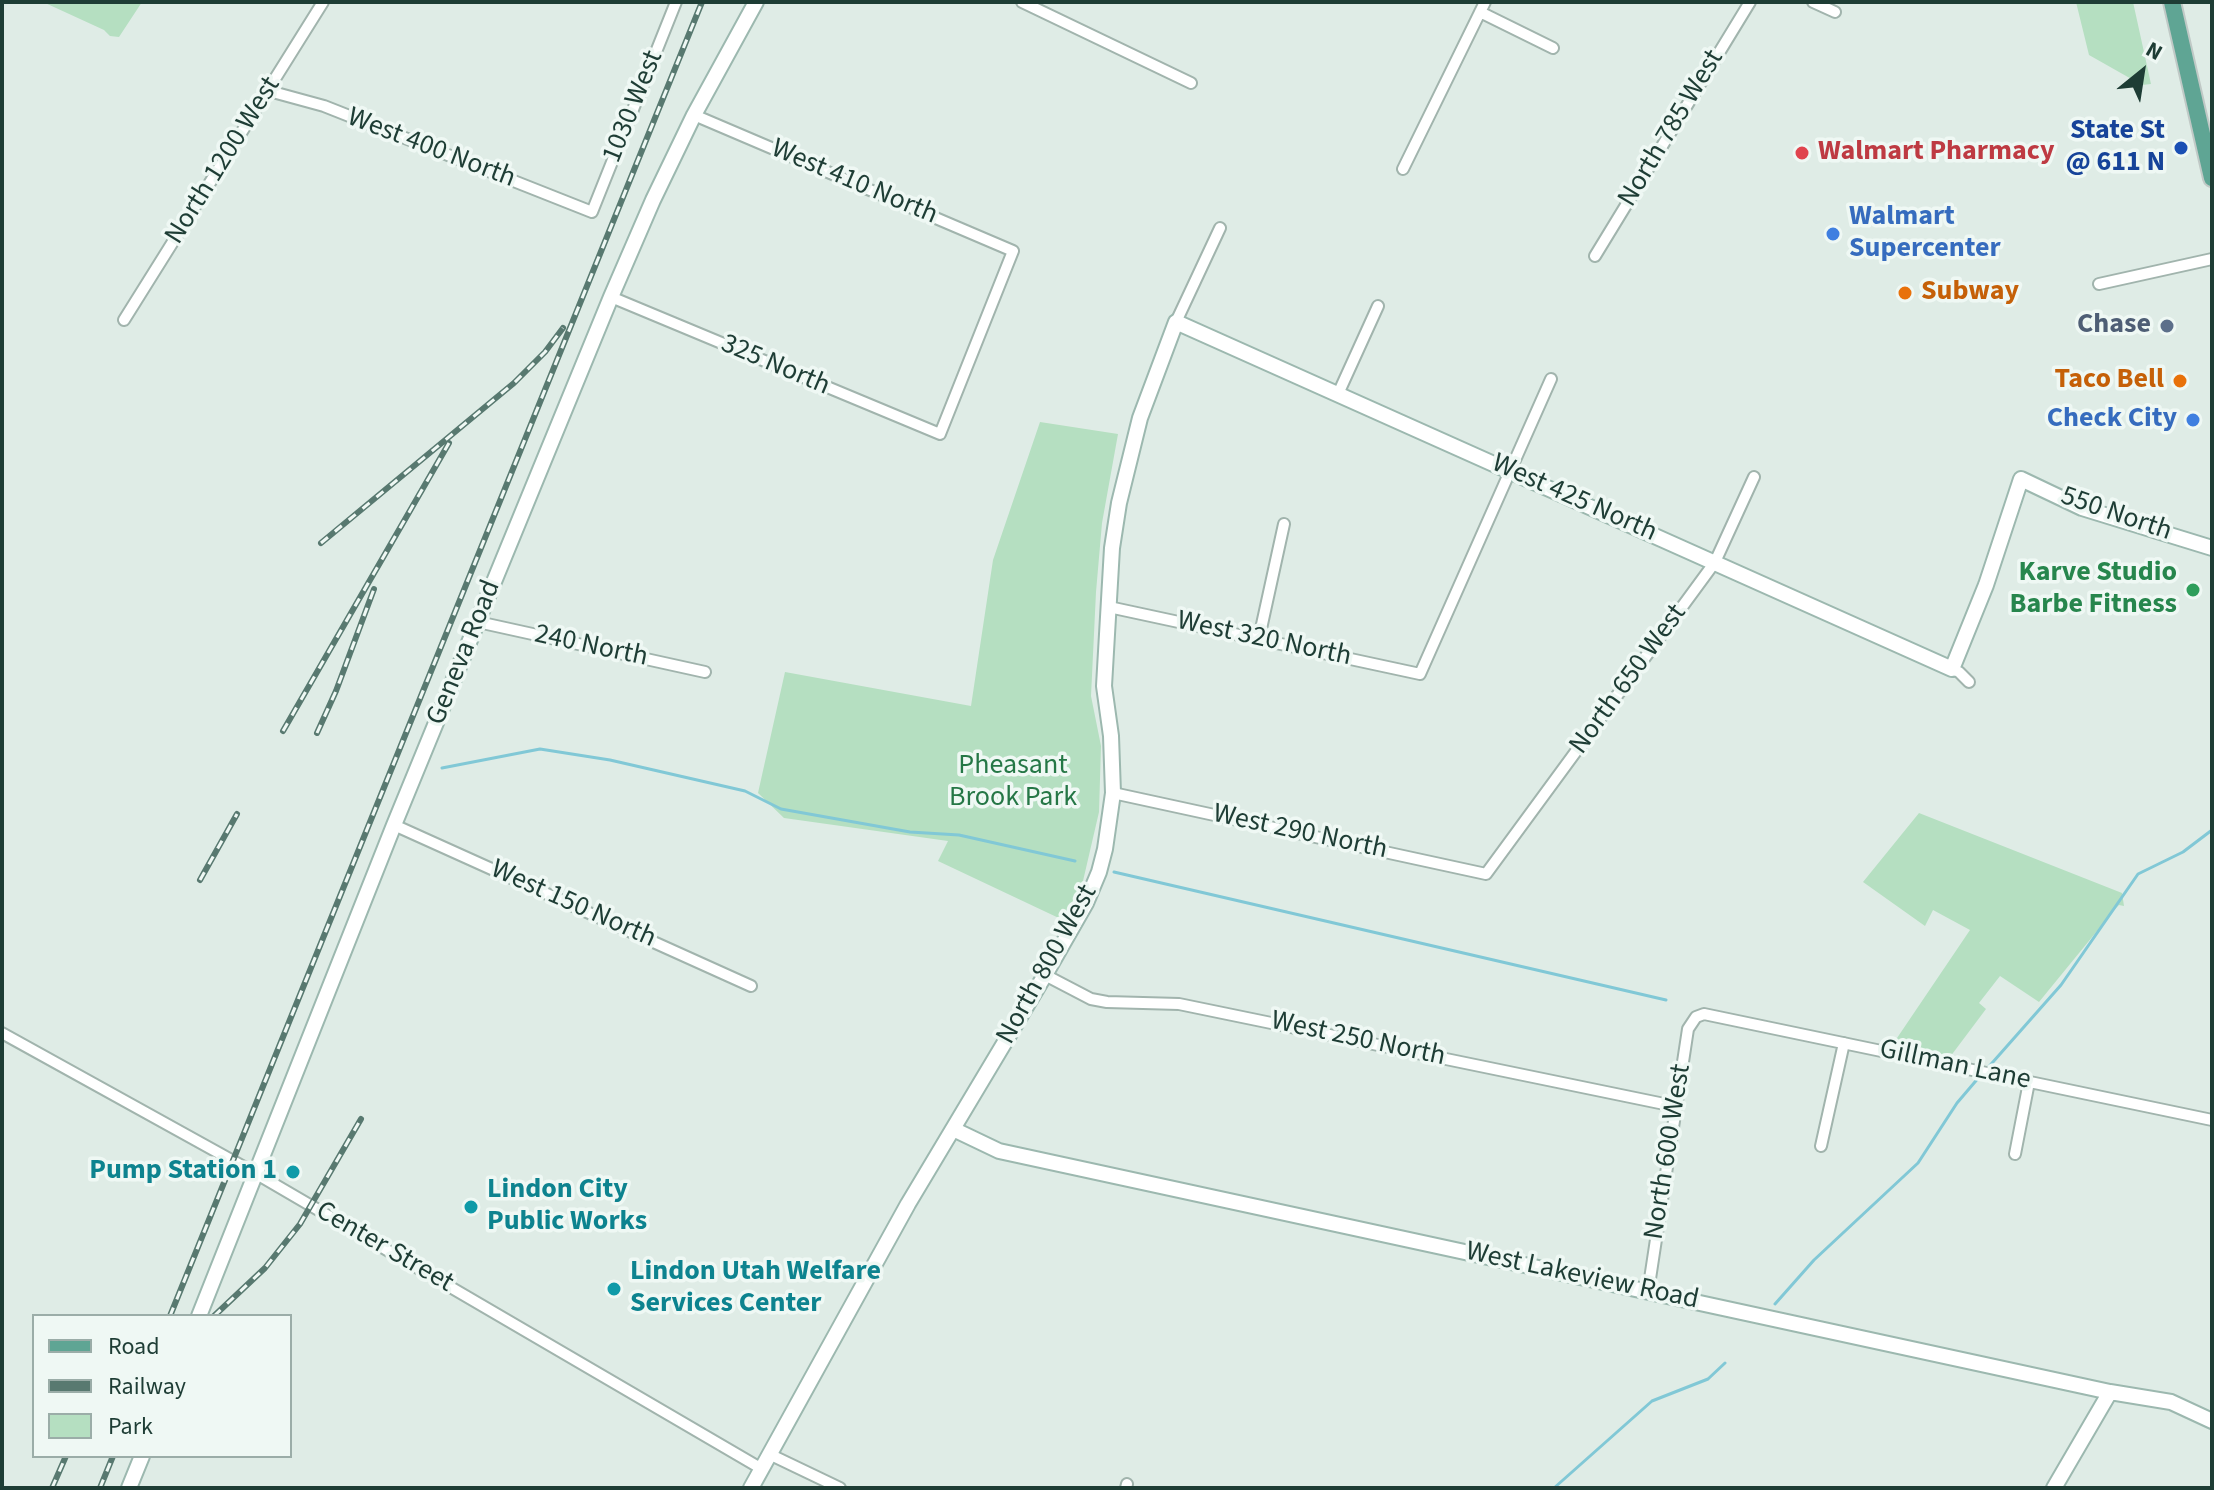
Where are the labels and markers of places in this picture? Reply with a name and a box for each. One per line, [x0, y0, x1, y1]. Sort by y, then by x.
place label: State St @ 611 N [2066, 115, 2165, 181]
place label: Walmart Pharmacy [1818, 136, 2054, 170]
marker: State St @ 611 N [2172, 139, 2190, 157]
marker: Walmart Pharmacy [1793, 144, 1811, 162]
place label: Walmart Supercenter [1849, 201, 2001, 267]
marker: Walmart Supercenter [1824, 225, 1842, 243]
place label: Subway [1921, 276, 2019, 310]
marker: Subway [1896, 284, 1914, 302]
place label: Chase [2077, 309, 2151, 343]
marker: Chase [2158, 317, 2176, 335]
place label: Taco Bell [2055, 364, 2164, 398]
marker: Taco Bell [2171, 372, 2189, 390]
place label: Check City [2047, 403, 2177, 437]
marker: Check City [2184, 411, 2202, 429]
place label: Karve Studio Barbe Fitness [2010, 557, 2177, 623]
marker: Karve Studio Barbe Fitness [2184, 581, 2202, 599]
place label: Pump Station 1 [89, 1155, 277, 1189]
marker: Pump Station 1 [284, 1163, 302, 1181]
place label: Lindon City Public Works [487, 1174, 647, 1240]
marker: Lindon City Public Works [462, 1198, 480, 1216]
place label: Lindon Utah Welfare Services Center [630, 1256, 881, 1322]
marker: Lindon Utah Welfare Services Center [605, 1280, 623, 1298]

